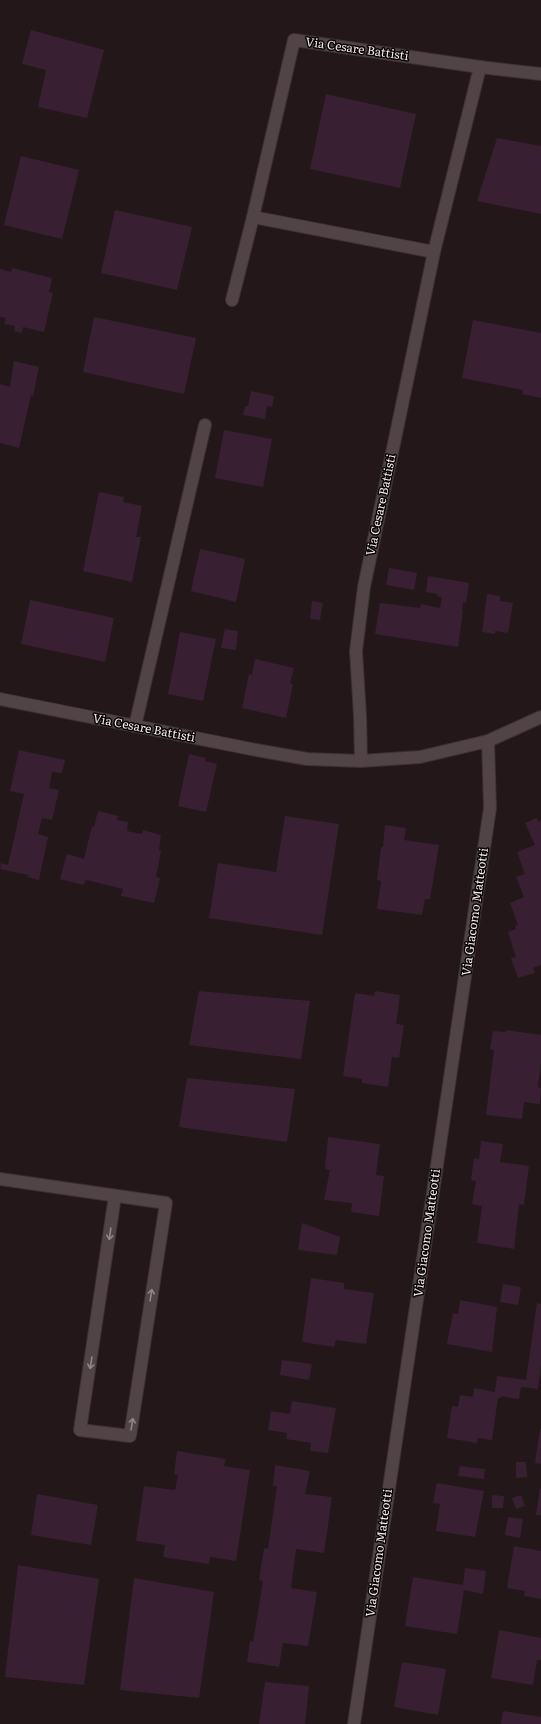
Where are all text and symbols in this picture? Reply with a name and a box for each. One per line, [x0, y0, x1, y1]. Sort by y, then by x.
street label: Via Cesare Battisti [304, 32, 410, 64]
street label: Via Cesare Battisti [360, 452, 400, 557]
street label: Via Cesare Battisti [92, 708, 197, 746]
street label: Via Giacomo Matteotti [456, 847, 492, 977]
street label: Via Giacomo Matteotti [408, 1168, 444, 1298]
one-way arrow [106, 1227, 114, 1240]
one-way arrow [148, 1289, 156, 1302]
one-way arrow [87, 1356, 95, 1369]
one-way arrow [128, 1418, 136, 1431]
street label: Via Giacomo Matteotti [360, 1488, 396, 1618]

